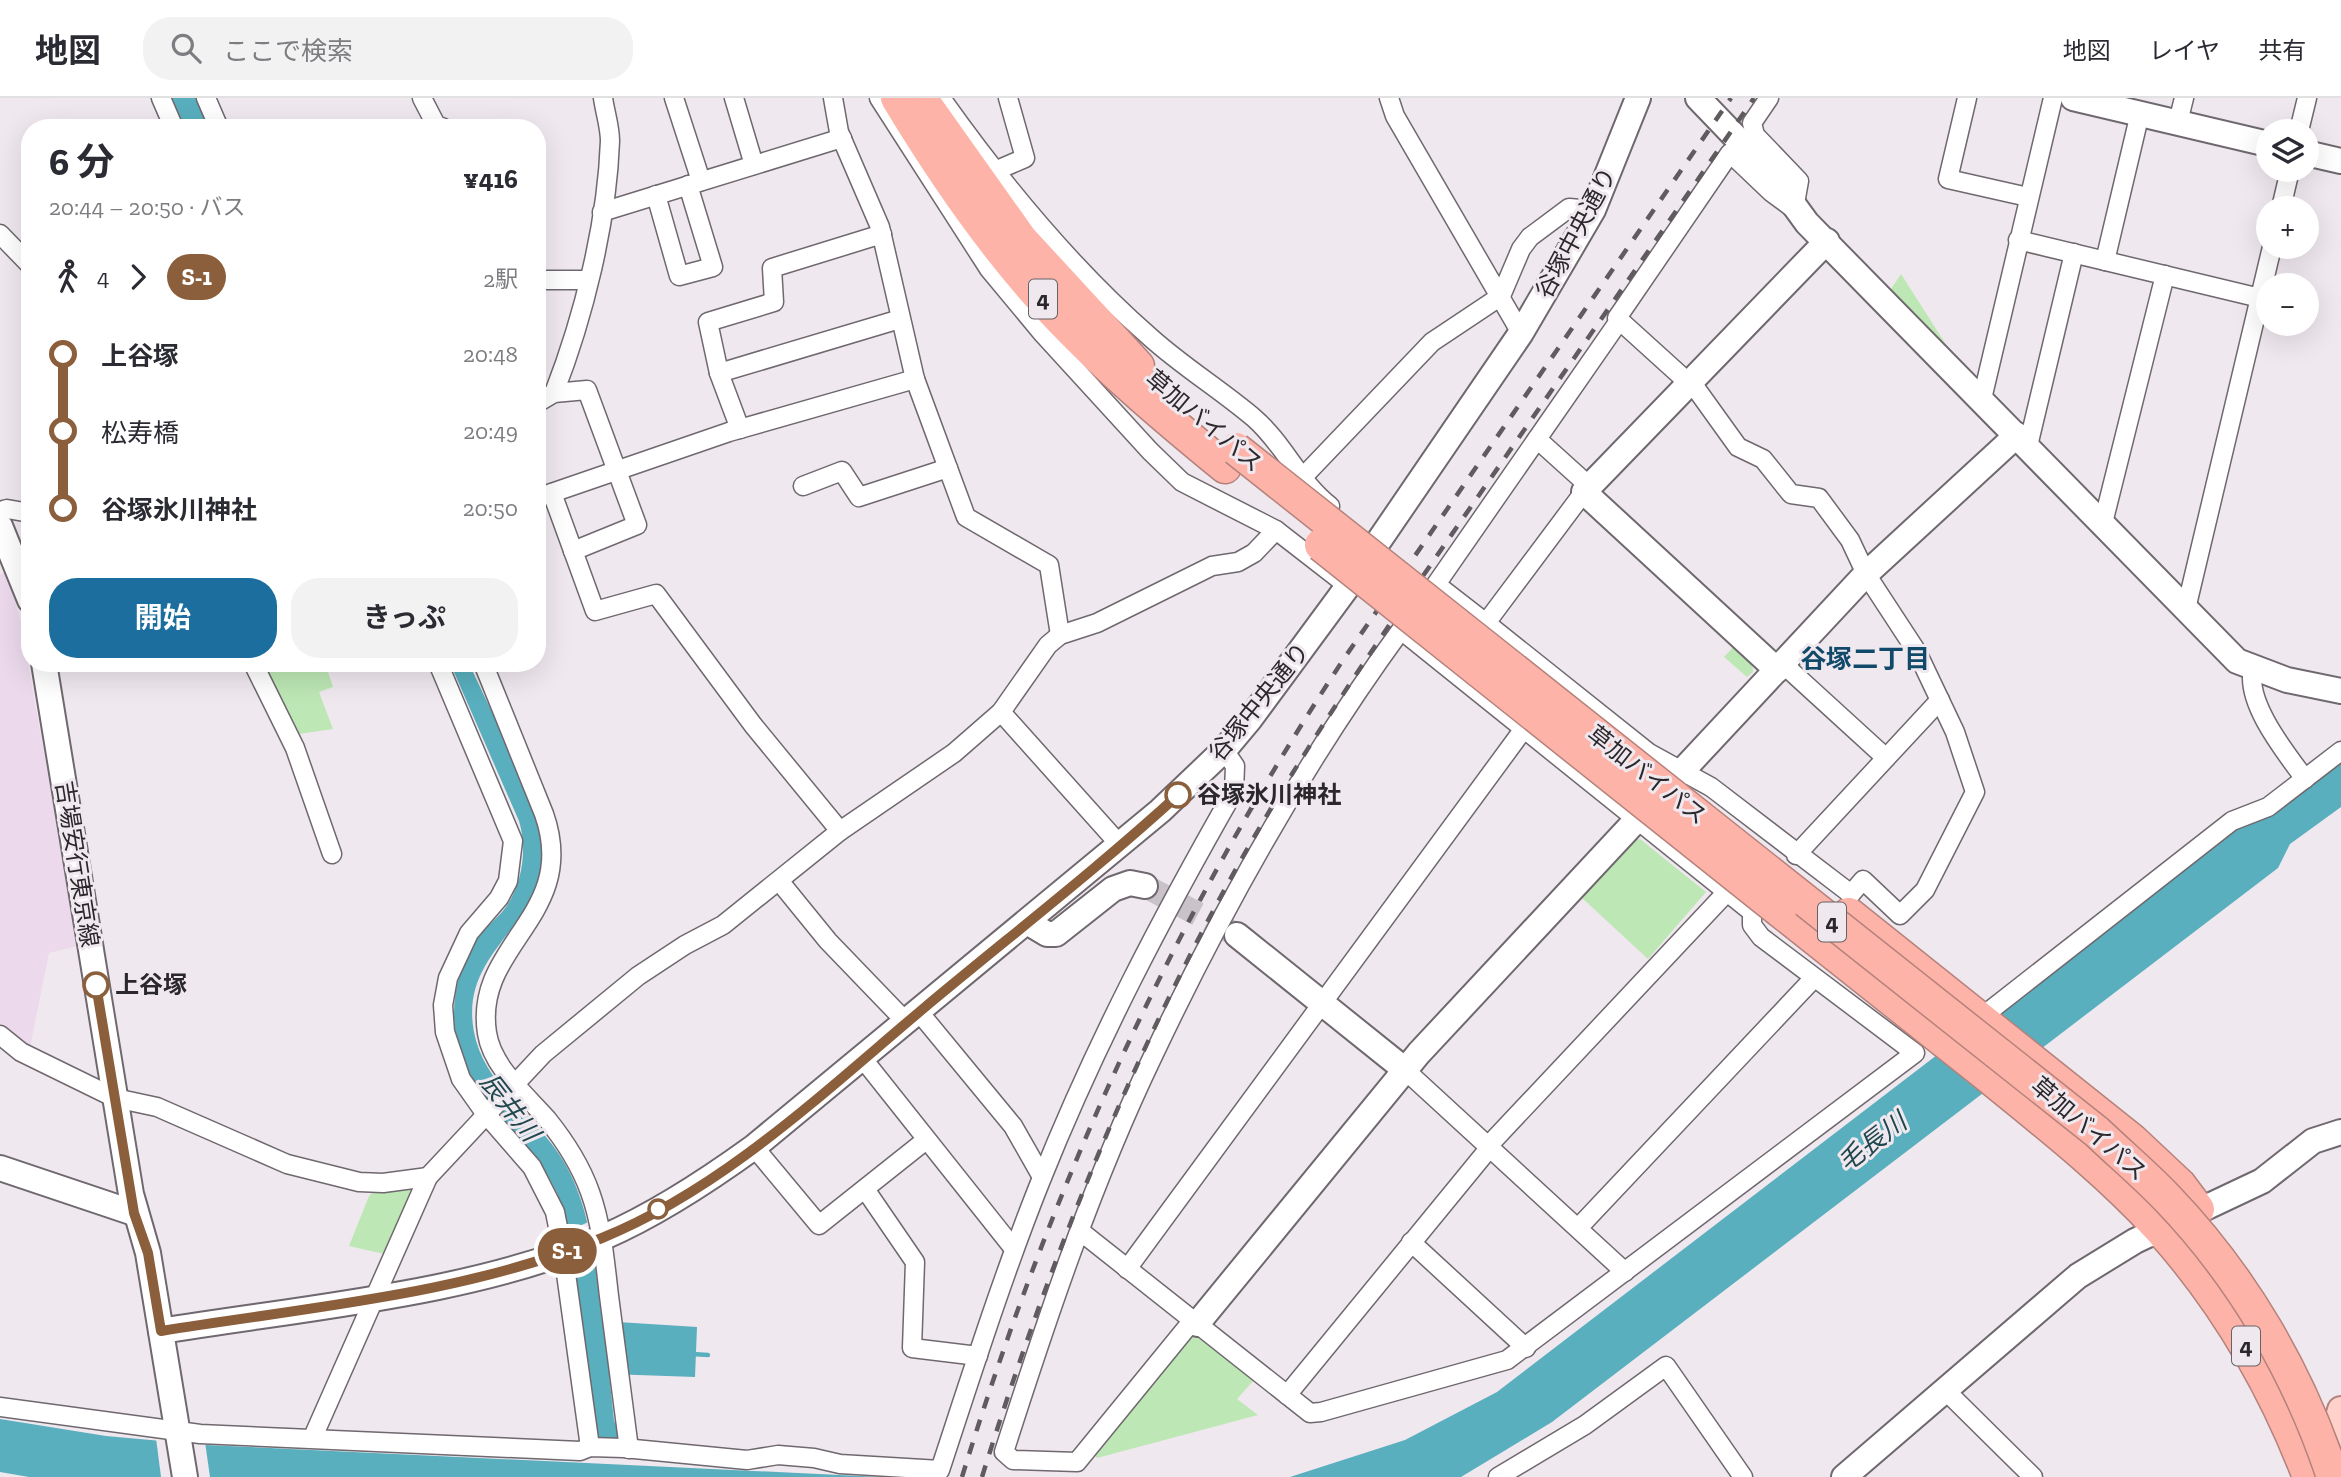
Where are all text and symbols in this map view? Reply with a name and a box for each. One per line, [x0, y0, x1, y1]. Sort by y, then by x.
search box [143, 17, 633, 80]
icon: search [167, 29, 205, 67]
text: 地図 [35, 31, 101, 70]
text: ここで検索 [223, 35, 353, 67]
text: 地図 [2063, 36, 2111, 65]
text: レイヤ [2149, 36, 2220, 65]
text: 共有 [2258, 36, 2306, 65]
map controls [2256, 119, 2319, 336]
button: layers [2256, 119, 2319, 182]
text: 6 分 [49, 139, 114, 185]
street label: 谷塚中央通り [1529, 162, 1622, 303]
text: ¥416 [463, 163, 518, 195]
text: 20:44 – 20:50 · バス [49, 193, 246, 221]
button: + [2256, 196, 2319, 259]
icon: walk [49, 258, 87, 296]
icon: forward [119, 258, 157, 296]
text: S-1 [181, 262, 212, 291]
text: 4 [97, 263, 109, 291]
text: 2駅 [483, 265, 518, 293]
button: − [2256, 273, 2319, 336]
road number: 4 [1029, 280, 1057, 318]
text: 上谷塚 [101, 340, 179, 372]
text: 20:48 [463, 340, 518, 368]
street label: 草加バイパス [1140, 363, 1269, 478]
text: 松寿橋 [101, 417, 179, 449]
text: 20:49 [463, 417, 518, 445]
text: 谷塚氷川神社 [101, 494, 257, 526]
text: 20:50 [463, 494, 518, 522]
button: 開始 [49, 578, 277, 658]
button: きっぷ [291, 578, 518, 658]
street label: 谷塚中央通り [1202, 637, 1315, 767]
district label: 谷塚二丁目 [1800, 643, 1930, 675]
street label: 草加バイパス [1582, 719, 1713, 830]
street label: 吉場安行東京線 [50, 779, 105, 949]
place label: 谷塚氷川神社 [1197, 780, 1341, 809]
marker: 谷塚氷川神社 [1165, 782, 1191, 808]
road number: 4 [1818, 902, 1846, 942]
place label: 上谷塚 [115, 970, 187, 999]
marker: 上谷塚 [83, 972, 109, 998]
water label: 辰井川 [473, 1066, 548, 1150]
street label: 草加バイパス [2026, 1071, 2153, 1187]
water label: 毛長川 [1831, 1104, 1915, 1178]
unlabelled marker [648, 1199, 668, 1219]
line badge: S-1 [527, 1228, 607, 1274]
text: S-1 [552, 1236, 582, 1265]
road number: 4 [2232, 1326, 2260, 1366]

